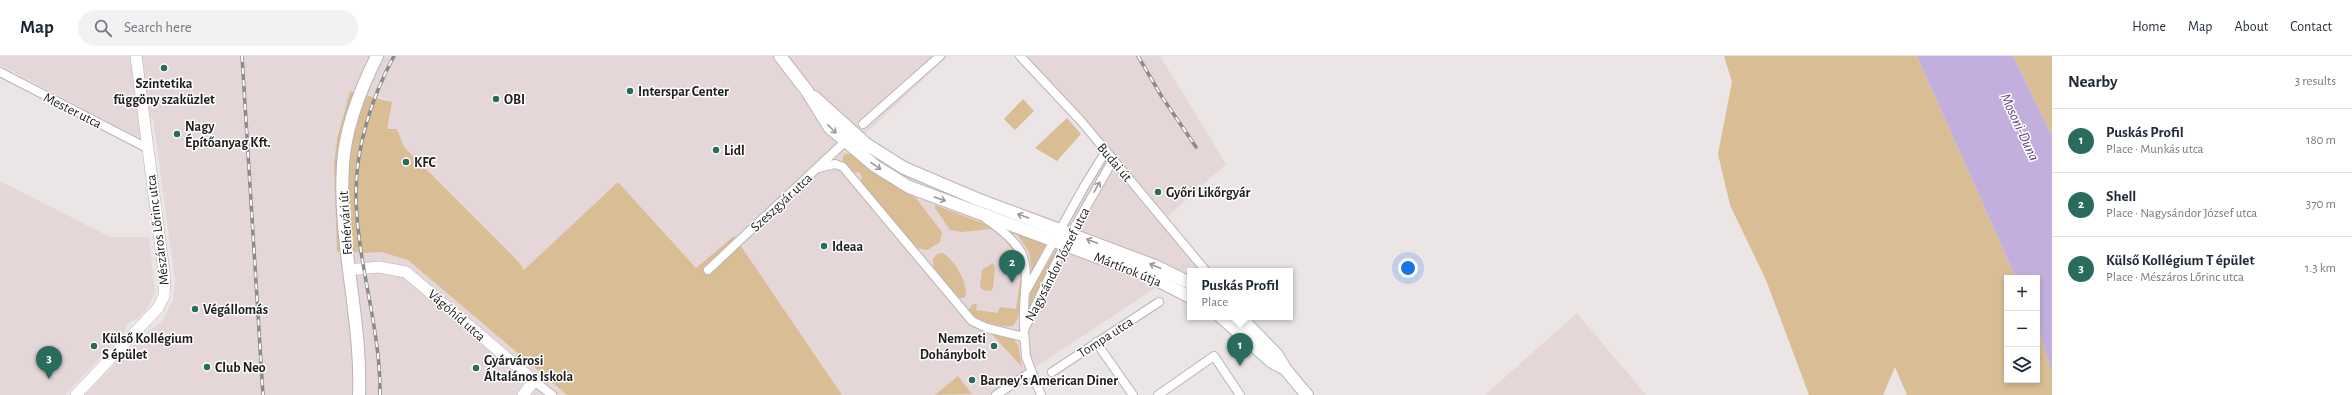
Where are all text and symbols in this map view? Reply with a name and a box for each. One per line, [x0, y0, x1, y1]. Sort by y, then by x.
search box [78, 10, 358, 46]
icon: search [92, 17, 114, 39]
text: Map [20, 18, 54, 37]
text: Search here [124, 20, 192, 35]
text: Home [2132, 20, 2166, 34]
text: Map [2188, 20, 2212, 34]
text: About [2234, 20, 2268, 34]
text: Contact [2290, 20, 2332, 34]
marker: Szintetika függöny szaküzlet [159, 63, 169, 73]
text: Nearby [2068, 73, 2118, 90]
text: 3 results [2295, 75, 2336, 88]
place label: Szintetika függöny szaküzlet [113, 77, 215, 107]
place label: Interspar Center [638, 85, 729, 99]
marker: Interspar Center [625, 86, 635, 96]
street label: Mester utca [41, 90, 104, 132]
water label: Mosoni-Duna [1997, 91, 2042, 163]
place label: OBI [504, 93, 525, 107]
marker: OBI [491, 94, 501, 104]
place label: Nagy Építőanyag Kft. [185, 120, 271, 150]
one-way arrow [827, 124, 837, 134]
text: Puskás Profil [2106, 125, 2184, 140]
marker: Nagy Építőanyag Kft. [172, 129, 182, 139]
text: 1 [2079, 134, 2083, 147]
text: 180 m [2306, 134, 2336, 147]
street label: Budai út [1094, 141, 1135, 185]
text: Place · Munkás utca [2106, 143, 2204, 156]
place label: Lidl [724, 144, 745, 158]
marker: Lidl [711, 145, 721, 155]
place label: KFC [414, 156, 437, 170]
marker: KFC [401, 157, 411, 167]
one-way arrow [870, 162, 881, 170]
street label: Szeszgyár utca [748, 171, 816, 235]
street label: Mészáros Lőrinc utca [144, 173, 172, 286]
one-way arrow [1094, 181, 1102, 193]
place label: Győri Likőrgyár [1166, 186, 1251, 200]
marker: Győri Likőrgyár [1153, 187, 1163, 197]
text: Shell [2106, 189, 2136, 204]
street label: Fehérvári út [337, 190, 355, 255]
one-way arrow [934, 196, 947, 203]
text: 2 [2078, 198, 2084, 211]
text: 370 m [2306, 198, 2336, 211]
street label: Nagysándor József utca [1023, 205, 1093, 324]
text: Place · Nagysándor József utca [2106, 207, 2257, 220]
one-way arrow [1017, 212, 1030, 219]
one-way arrow [1086, 236, 1098, 244]
place label: Ideaa [832, 240, 864, 254]
marker: Ideaa [819, 241, 829, 251]
pin: 2 [999, 250, 1025, 283]
street label: Mártírok útja [1092, 250, 1164, 290]
text: Külső Kollégium T épület [2106, 253, 2255, 268]
your location [1398, 258, 1418, 278]
one-way arrow [1149, 262, 1161, 269]
text: 3 [2078, 262, 2084, 275]
text: 1.3 km [2305, 262, 2336, 275]
popup [1187, 268, 1293, 320]
text: Place · Mészáros Lőrinc utca [2106, 271, 2244, 284]
map controls [2004, 275, 2040, 383]
button: + [2004, 275, 2040, 311]
text: Puskás Profil [1201, 278, 1279, 293]
street label: Vágóhíd utca [425, 287, 488, 345]
text: Place [1201, 296, 1228, 309]
place label: Végállomás [203, 303, 268, 317]
marker: Végállomás [190, 304, 200, 314]
button: − [2004, 311, 2040, 347]
street label: Tompa utca [1075, 315, 1136, 361]
place label: Külső Kollégium S épület [102, 332, 193, 362]
place label: Nemzeti Dohánybolt [920, 332, 986, 362]
pin: 1 [1227, 333, 1253, 366]
marker: Külső Kollégium S épület [89, 341, 99, 351]
marker: Nemzeti Dohánybolt [989, 341, 999, 351]
pin: 3 [36, 346, 62, 379]
button: layers [2004, 347, 2040, 383]
place label: Gyárvárosi Általános Iskola [484, 354, 573, 384]
place label: Club Neo [215, 361, 266, 375]
marker: Club Neo [202, 362, 212, 372]
marker: Gyárvárosi Általános Iskola [471, 363, 481, 373]
place label: Barney's American Diner [980, 374, 1118, 388]
marker: Barney's American Diner [967, 375, 977, 385]

